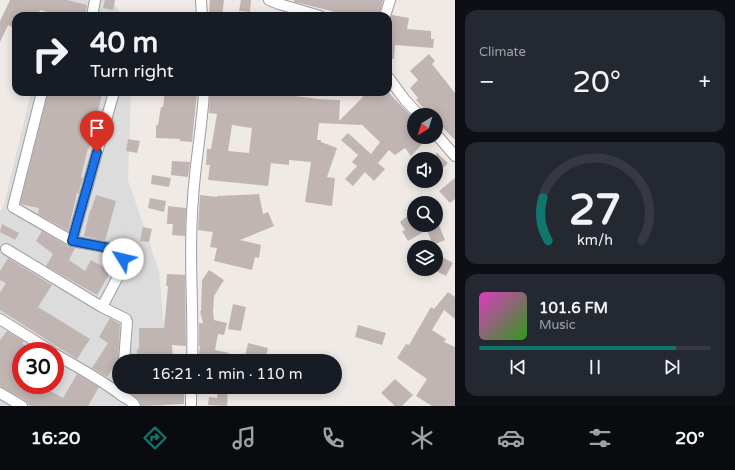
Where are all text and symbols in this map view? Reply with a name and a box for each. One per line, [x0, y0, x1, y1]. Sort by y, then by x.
text: 40 m [90, 26, 158, 60]
icon: right [24, 28, 76, 80]
text: Climate [479, 44, 526, 60]
text: Turn right [90, 60, 174, 82]
text: 20° [572, 64, 621, 101]
text: − [479, 69, 495, 95]
text: + [699, 69, 711, 95]
north arrow [407, 108, 443, 144]
map controls [407, 108, 443, 276]
pin [80, 111, 114, 152]
icon: arrive [86, 117, 108, 139]
button: sound [407, 152, 443, 188]
text: 27 [569, 186, 621, 236]
button: search [407, 196, 443, 232]
text: km/h [577, 232, 613, 249]
position arrow [102, 238, 144, 280]
button: layers [407, 240, 443, 276]
text: 101.6 FM [539, 299, 608, 317]
text: Music [539, 317, 576, 333]
speed limit sign: 30 [12, 342, 64, 394]
icon: previous [507, 356, 529, 378]
icon: pause [584, 356, 606, 378]
icon: next [661, 356, 683, 378]
text: 16:21 · 1 min · 110 m [152, 365, 302, 383]
icon: directions [141, 424, 169, 452]
icon: music [230, 424, 258, 452]
icon: phone [319, 424, 347, 452]
icon: climate [408, 424, 436, 452]
icon: car [497, 424, 525, 452]
icon: filters [586, 424, 614, 452]
text: 16:20 [30, 427, 80, 449]
text: 20° [675, 427, 704, 449]

